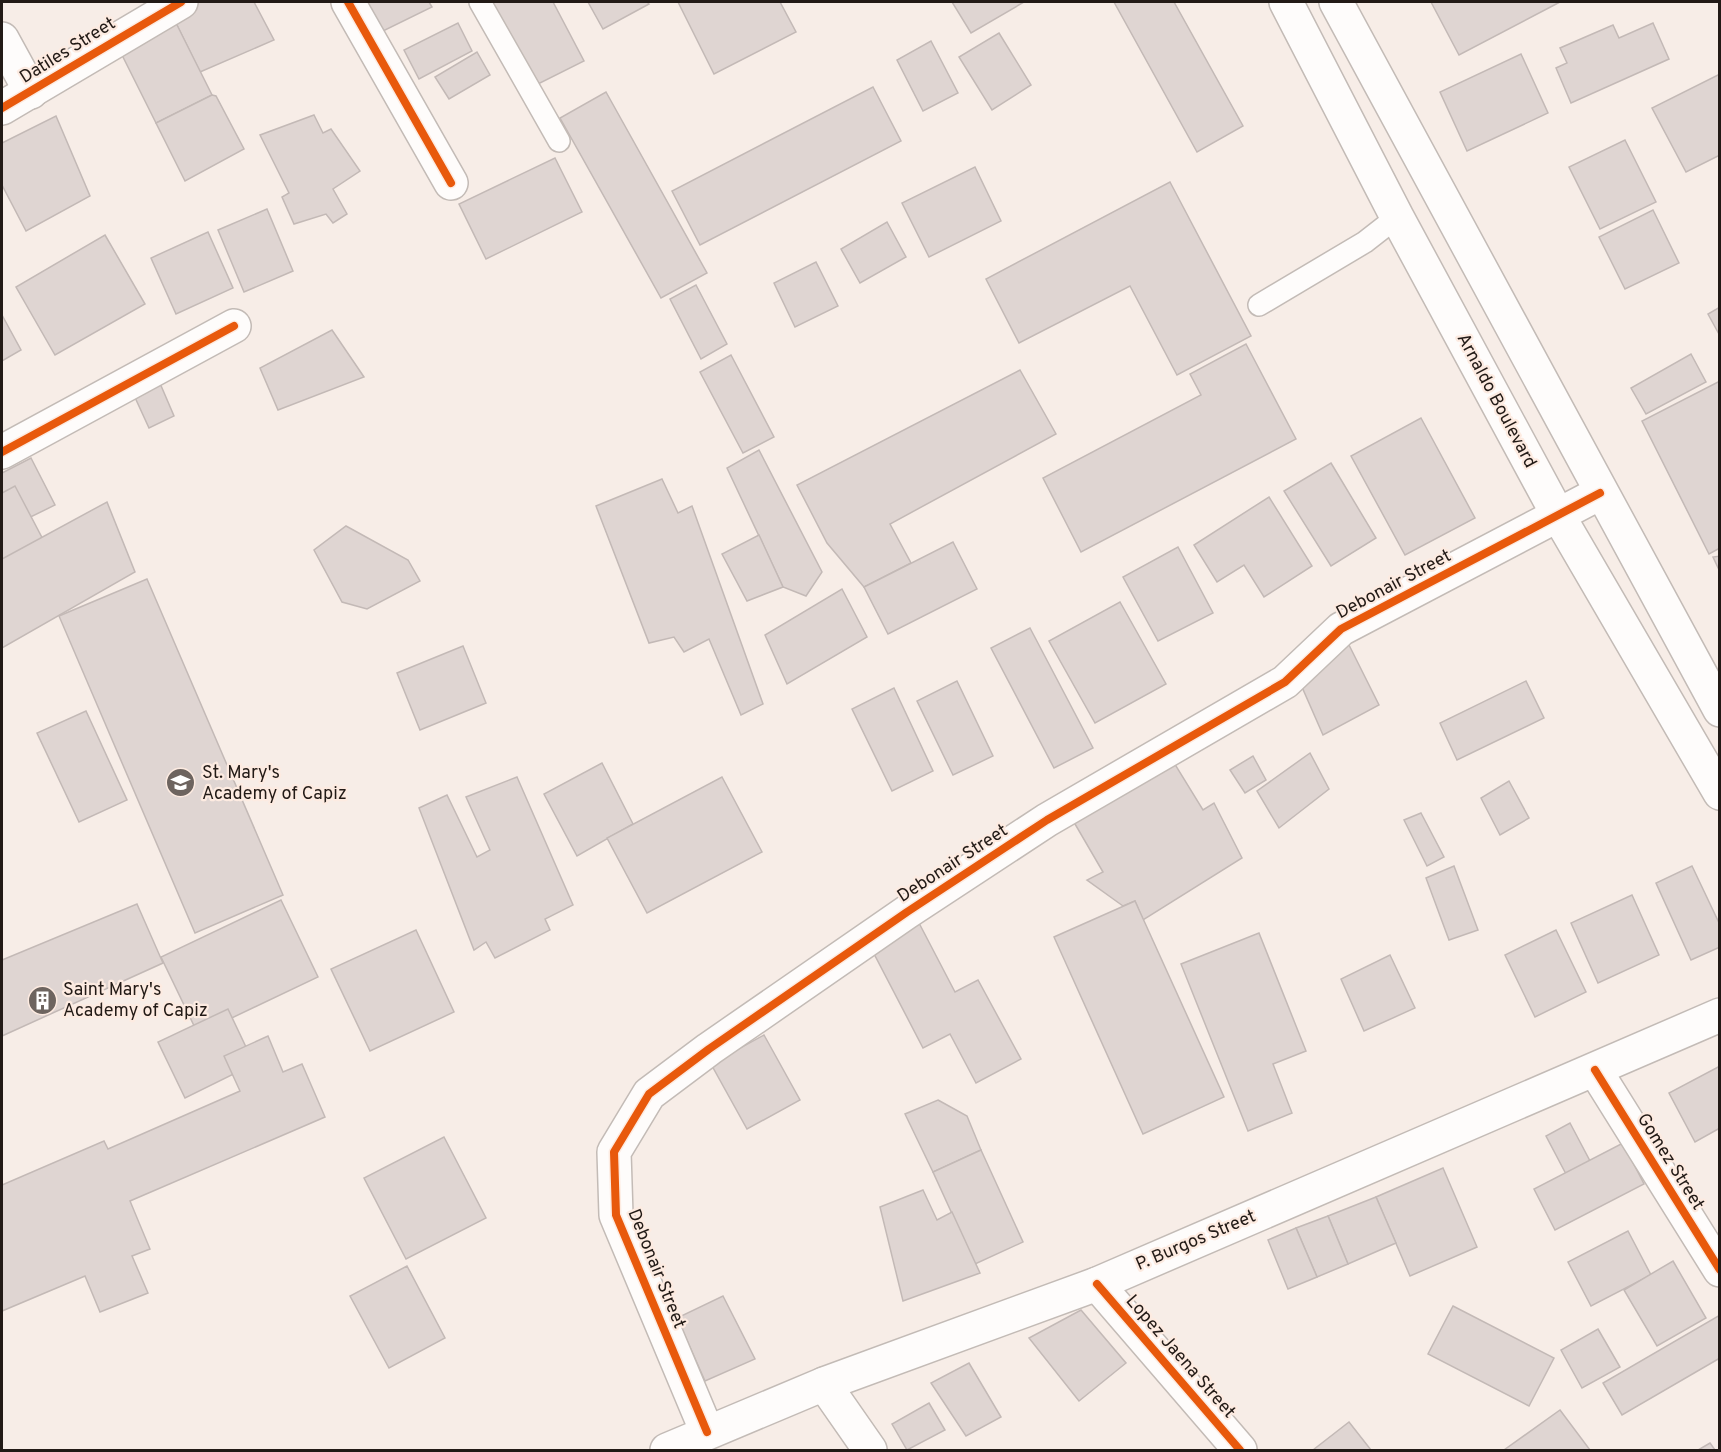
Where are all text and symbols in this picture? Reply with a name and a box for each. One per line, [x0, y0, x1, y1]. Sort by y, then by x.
street label: Datiles Street [16, 12, 120, 90]
street label: Arnaldo Boulevard [1451, 330, 1541, 472]
street label: Debonair Street [1332, 545, 1456, 625]
place label: St. Mary's Academy of Capiz [202, 762, 347, 806]
school or university icon: St. Mary's Academy of Capiz [165, 767, 197, 799]
street label: Debonair Street [893, 820, 1013, 908]
place label: Saint Mary's Academy of Capiz [63, 979, 208, 1023]
building icon: Saint Mary's Academy of Capiz [26, 984, 58, 1016]
street label: Gomez Street [1631, 1109, 1709, 1215]
street label: P. Burgos Street [1133, 1205, 1259, 1277]
street label: Debonair Street [622, 1206, 690, 1332]
street label: Lopez Jaena Street [1120, 1291, 1240, 1423]

